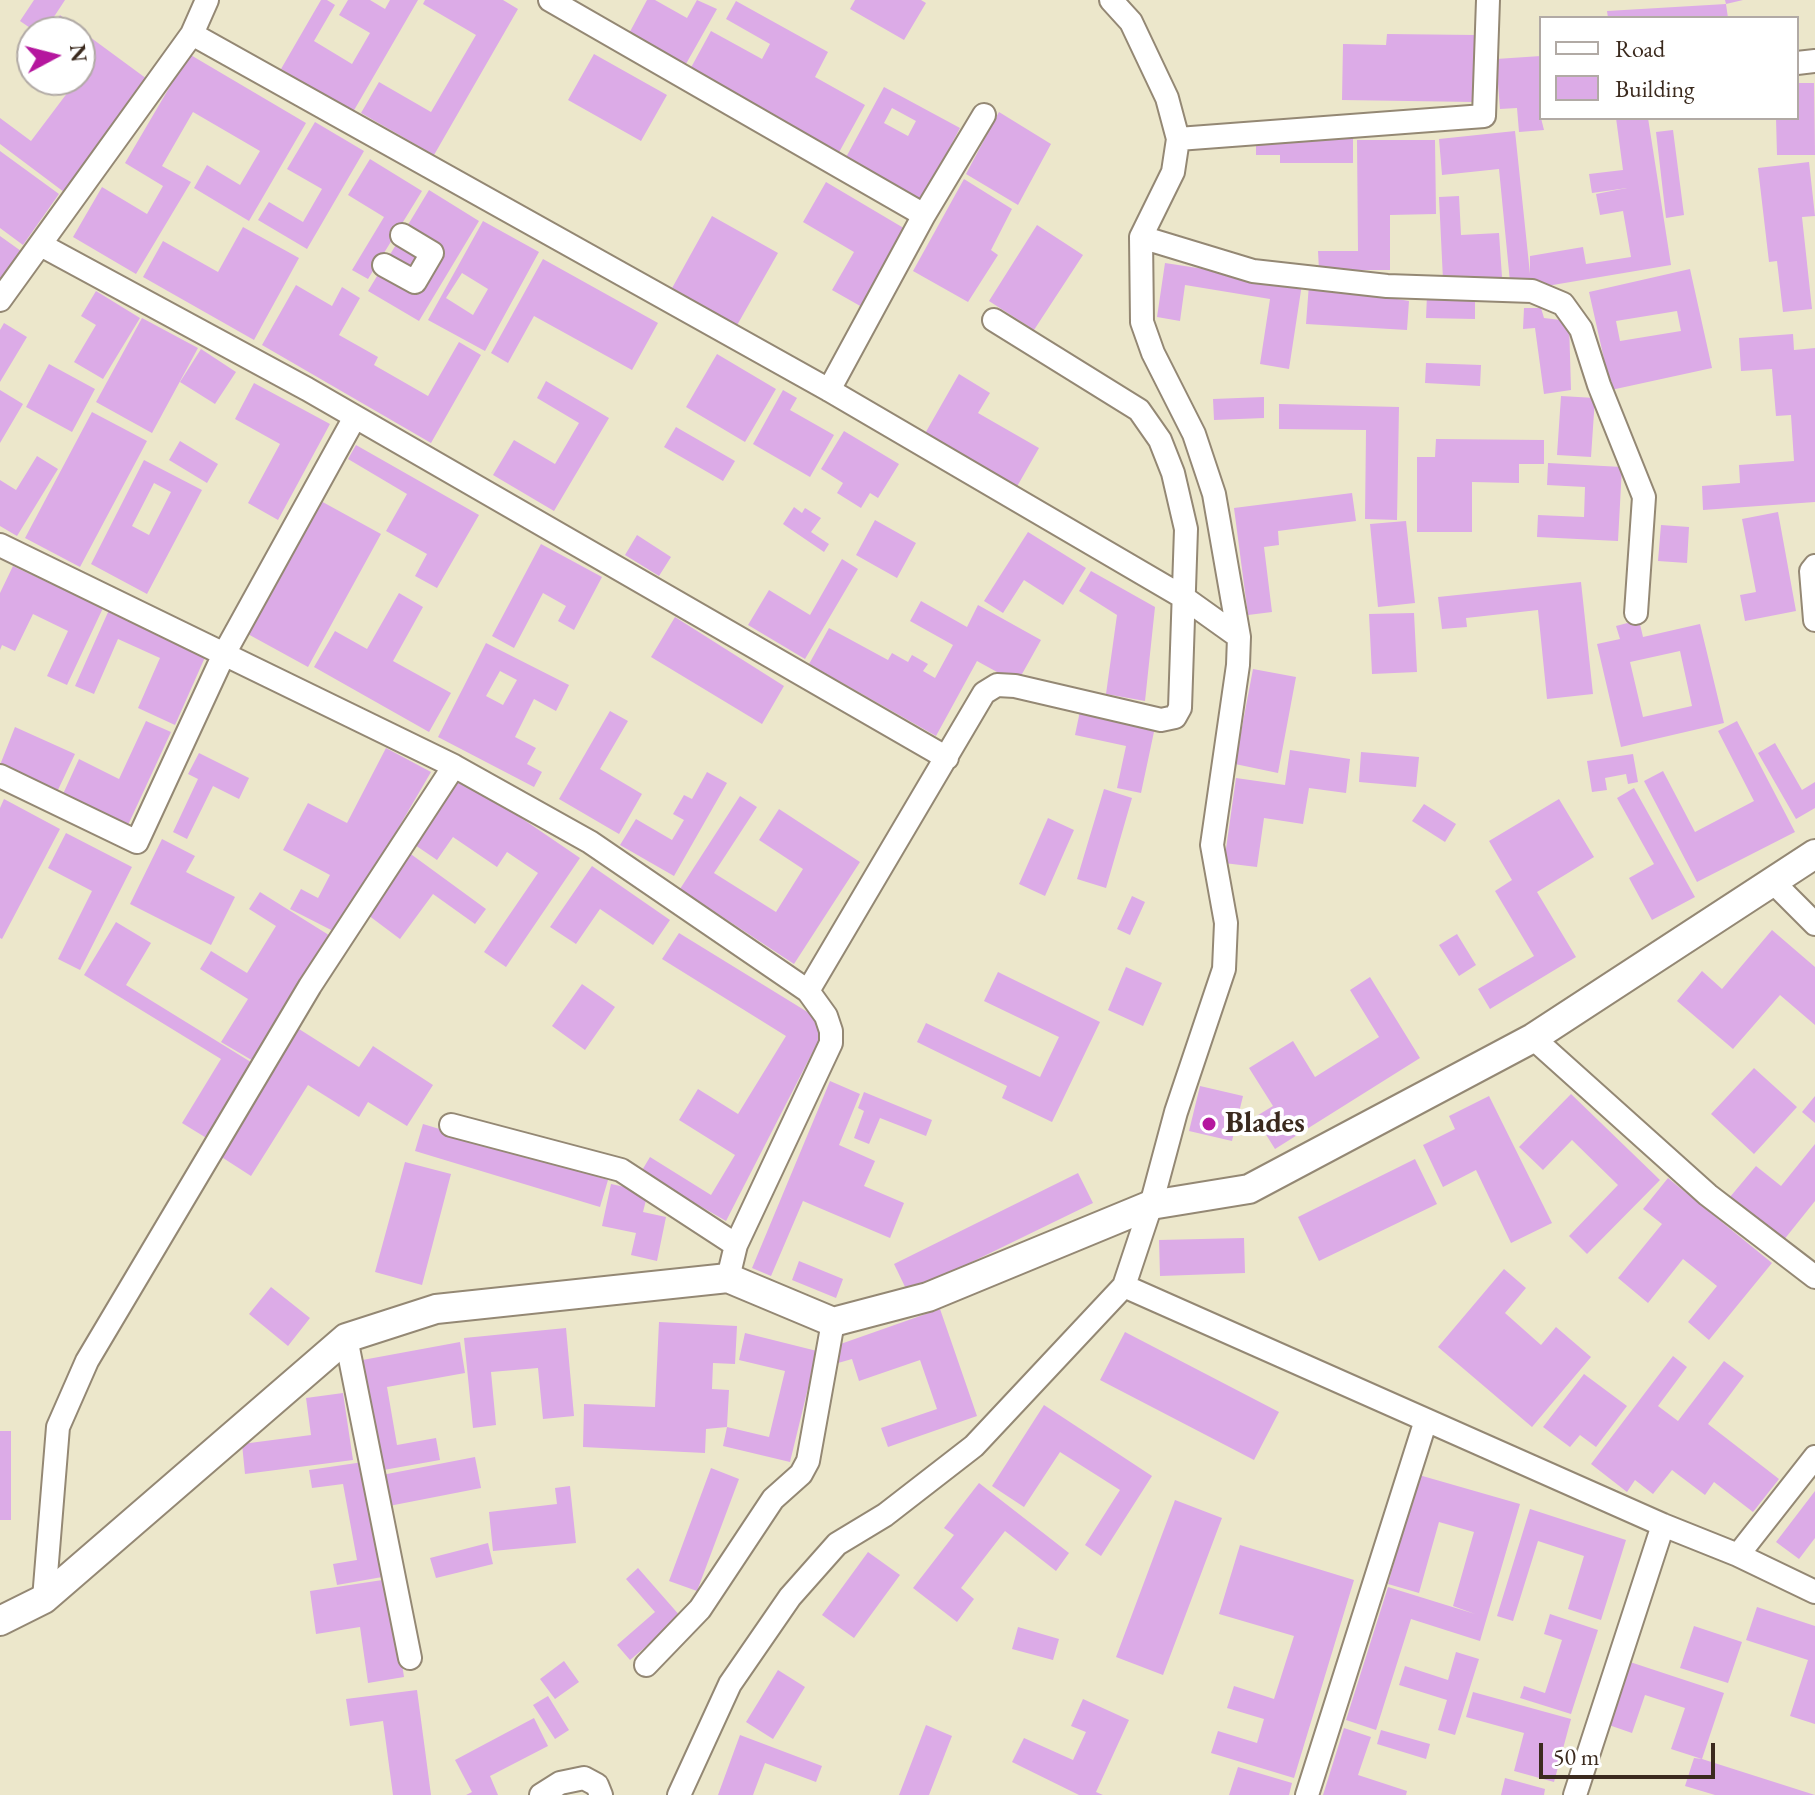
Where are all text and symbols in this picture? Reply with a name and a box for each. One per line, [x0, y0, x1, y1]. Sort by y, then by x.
north arrow [16, 16, 96, 96]
legend [1539, 16, 1799, 120]
text: Road [1615, 33, 1665, 64]
text: N [63, 43, 94, 64]
text: Building [1615, 73, 1695, 104]
place label: Blades [1225, 1106, 1305, 1142]
marker: Blades [1200, 1115, 1218, 1133]
scale bar [1543, 1727, 1719, 1777]
text: 50 m [1553, 1741, 1600, 1772]

